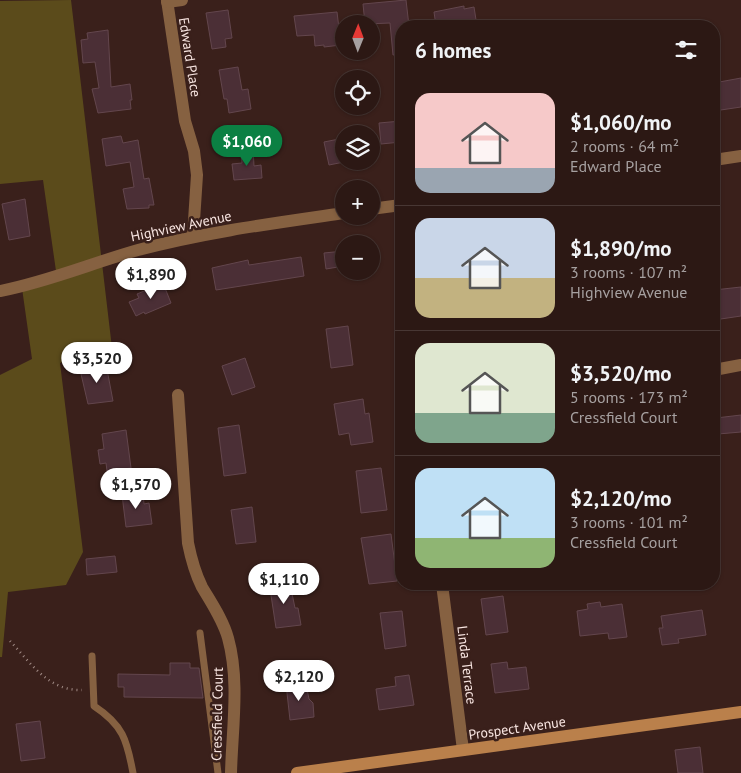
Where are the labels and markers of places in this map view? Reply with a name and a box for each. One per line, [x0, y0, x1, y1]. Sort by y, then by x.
pin: $1,060 [206, 124, 288, 167]
pin: $1,890 [110, 258, 192, 300]
pin: $3,520 [56, 342, 138, 384]
pin: $1,570 [95, 468, 177, 510]
pin: $1,110 [243, 562, 325, 605]
pin: $2,120 [258, 660, 340, 702]

